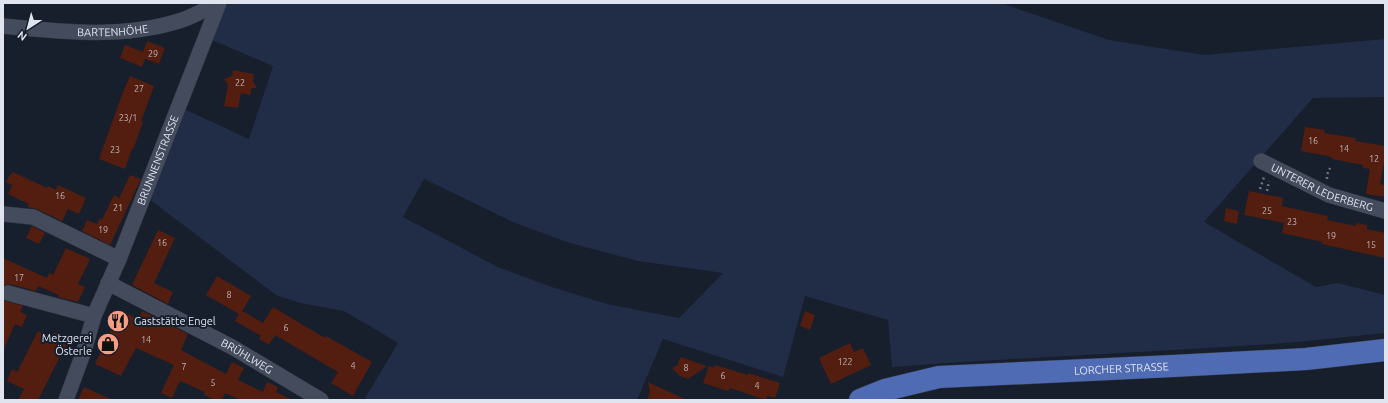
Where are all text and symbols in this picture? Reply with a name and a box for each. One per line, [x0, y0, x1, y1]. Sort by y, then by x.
north arrow [8, 8, 48, 48]
street label: BARTENHÖHE [77, 22, 149, 38]
text: N [15, 29, 29, 43]
house number: 29 [148, 49, 158, 59]
house number: 22 [235, 78, 245, 88]
house number: 27 [134, 84, 144, 94]
house number: 23/1 [119, 113, 137, 123]
street label: BRUNNENSTRASSE [135, 114, 181, 207]
house number: 16 [1308, 136, 1318, 146]
house number: 14 [1339, 144, 1349, 154]
house number: 23 [110, 145, 120, 155]
house number: 12 [1369, 154, 1379, 164]
street label: UNTERER LEDERBERG [1269, 161, 1375, 213]
house number: 16 [55, 191, 65, 201]
house number: 21 [113, 203, 123, 213]
house number: 25 [1262, 206, 1272, 216]
house number: 23 [1287, 217, 1297, 227]
house number: 19 [98, 225, 108, 235]
house number: 19 [1326, 231, 1336, 241]
house number: 16 [157, 238, 167, 248]
house number: 15 [1366, 240, 1376, 250]
house number: 17 [14, 273, 24, 283]
house number: 8 [226, 290, 232, 300]
restaurant icon: Gaststätte Engel [105, 308, 131, 334]
place label: Gaststätte Engel [134, 315, 216, 327]
house number: 6 [283, 323, 289, 333]
shop icon: Metzgerei Österle [95, 331, 121, 357]
place label: Metzgerei Österle [42, 332, 92, 357]
house number: 14 [141, 335, 151, 345]
street label: BRÜHLWEG [219, 336, 275, 376]
house number: 122 [837, 357, 853, 367]
street label: LORCHER STRASSE [1074, 360, 1169, 377]
house number: 4 [350, 361, 356, 371]
house number: 7 [181, 362, 187, 372]
house number: 8 [683, 363, 689, 373]
house number: 6 [720, 371, 726, 381]
house number: 5 [210, 378, 216, 388]
house number: 4 [754, 381, 760, 391]

